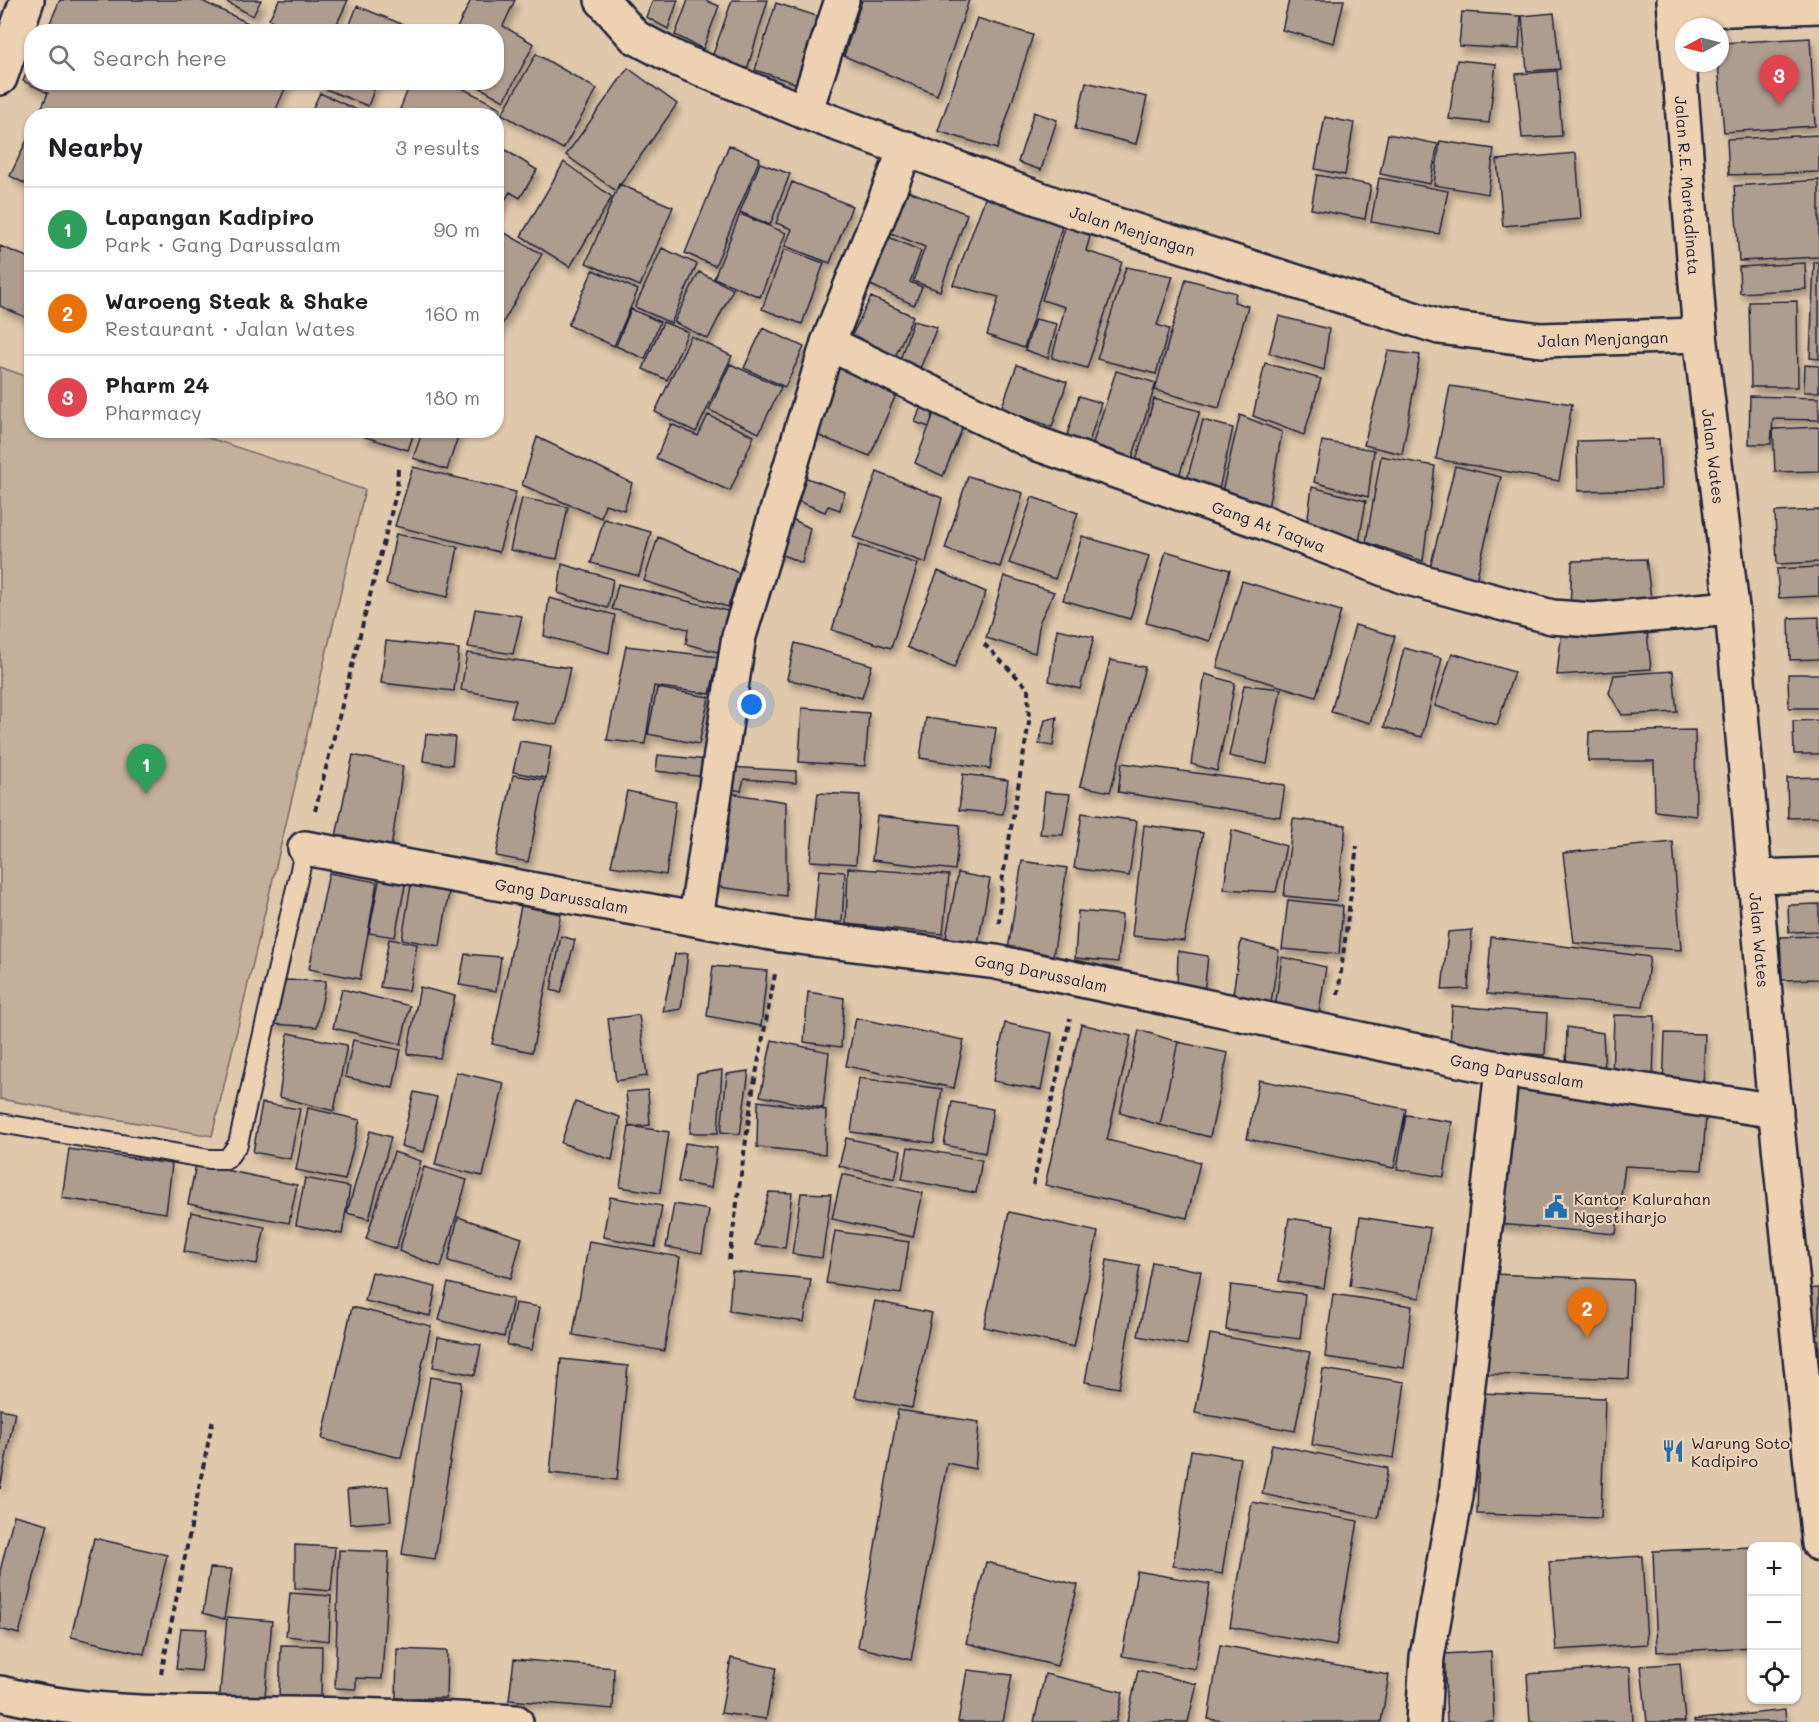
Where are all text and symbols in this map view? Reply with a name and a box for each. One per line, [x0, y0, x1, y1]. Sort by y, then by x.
north arrow [1675, 18, 1729, 72]
search box [24, 24, 504, 90]
icon: search [45, 41, 78, 74]
text: Search here [93, 43, 227, 72]
pin: 3 [1760, 56, 1798, 105]
street label: Jalan R.E. Martadinata [1671, 95, 1706, 276]
text: Nearby [48, 130, 143, 164]
text: 3 results [395, 134, 480, 160]
street label: Jalan Menjangan [1067, 200, 1198, 260]
text: Lapangan Kadipiro [105, 202, 314, 231]
text: 1 [63, 216, 72, 242]
text: 90 m [434, 216, 480, 242]
text: Park · Gang Darussalam [105, 231, 341, 257]
text: Waroeng Steak & Shake [105, 286, 368, 315]
text: 2 [62, 300, 73, 326]
text: 160 m [424, 300, 480, 326]
text: Restaurant · Jalan Wates [105, 315, 355, 341]
street label: Jalan Menjangan [1537, 326, 1669, 351]
text: Pharm 24 [105, 370, 209, 399]
text: 3 [62, 384, 74, 410]
text: 180 m [424, 384, 480, 410]
text: Pharmacy [105, 399, 202, 425]
street label: Jalan Wates [1698, 407, 1730, 505]
street label: Gang At Taqwa [1209, 495, 1329, 556]
your location [737, 690, 766, 719]
pin: 1 [126, 744, 166, 794]
street label: Gang Darussalam [493, 872, 630, 917]
street label: Jalan Wates [1746, 891, 1775, 988]
street label: Gang Darussalam [974, 949, 1110, 996]
street label: Gang Darussalam [1449, 1048, 1585, 1092]
place label: Kantor Kalurahan Ngestiharjo [1574, 1188, 1711, 1227]
public building icon: Kantor Kalurahan Ngestiharjo [1543, 1194, 1569, 1220]
pin: 2 [1568, 1288, 1606, 1338]
place label: Warung Soto Kadipiro [1691, 1432, 1790, 1471]
restaurant icon: Warung Soto Kadipiro [1660, 1438, 1686, 1464]
map controls [1747, 1542, 1801, 1704]
button: + [1747, 1542, 1801, 1596]
button: − [1747, 1596, 1801, 1650]
button: locate [1747, 1650, 1801, 1704]

